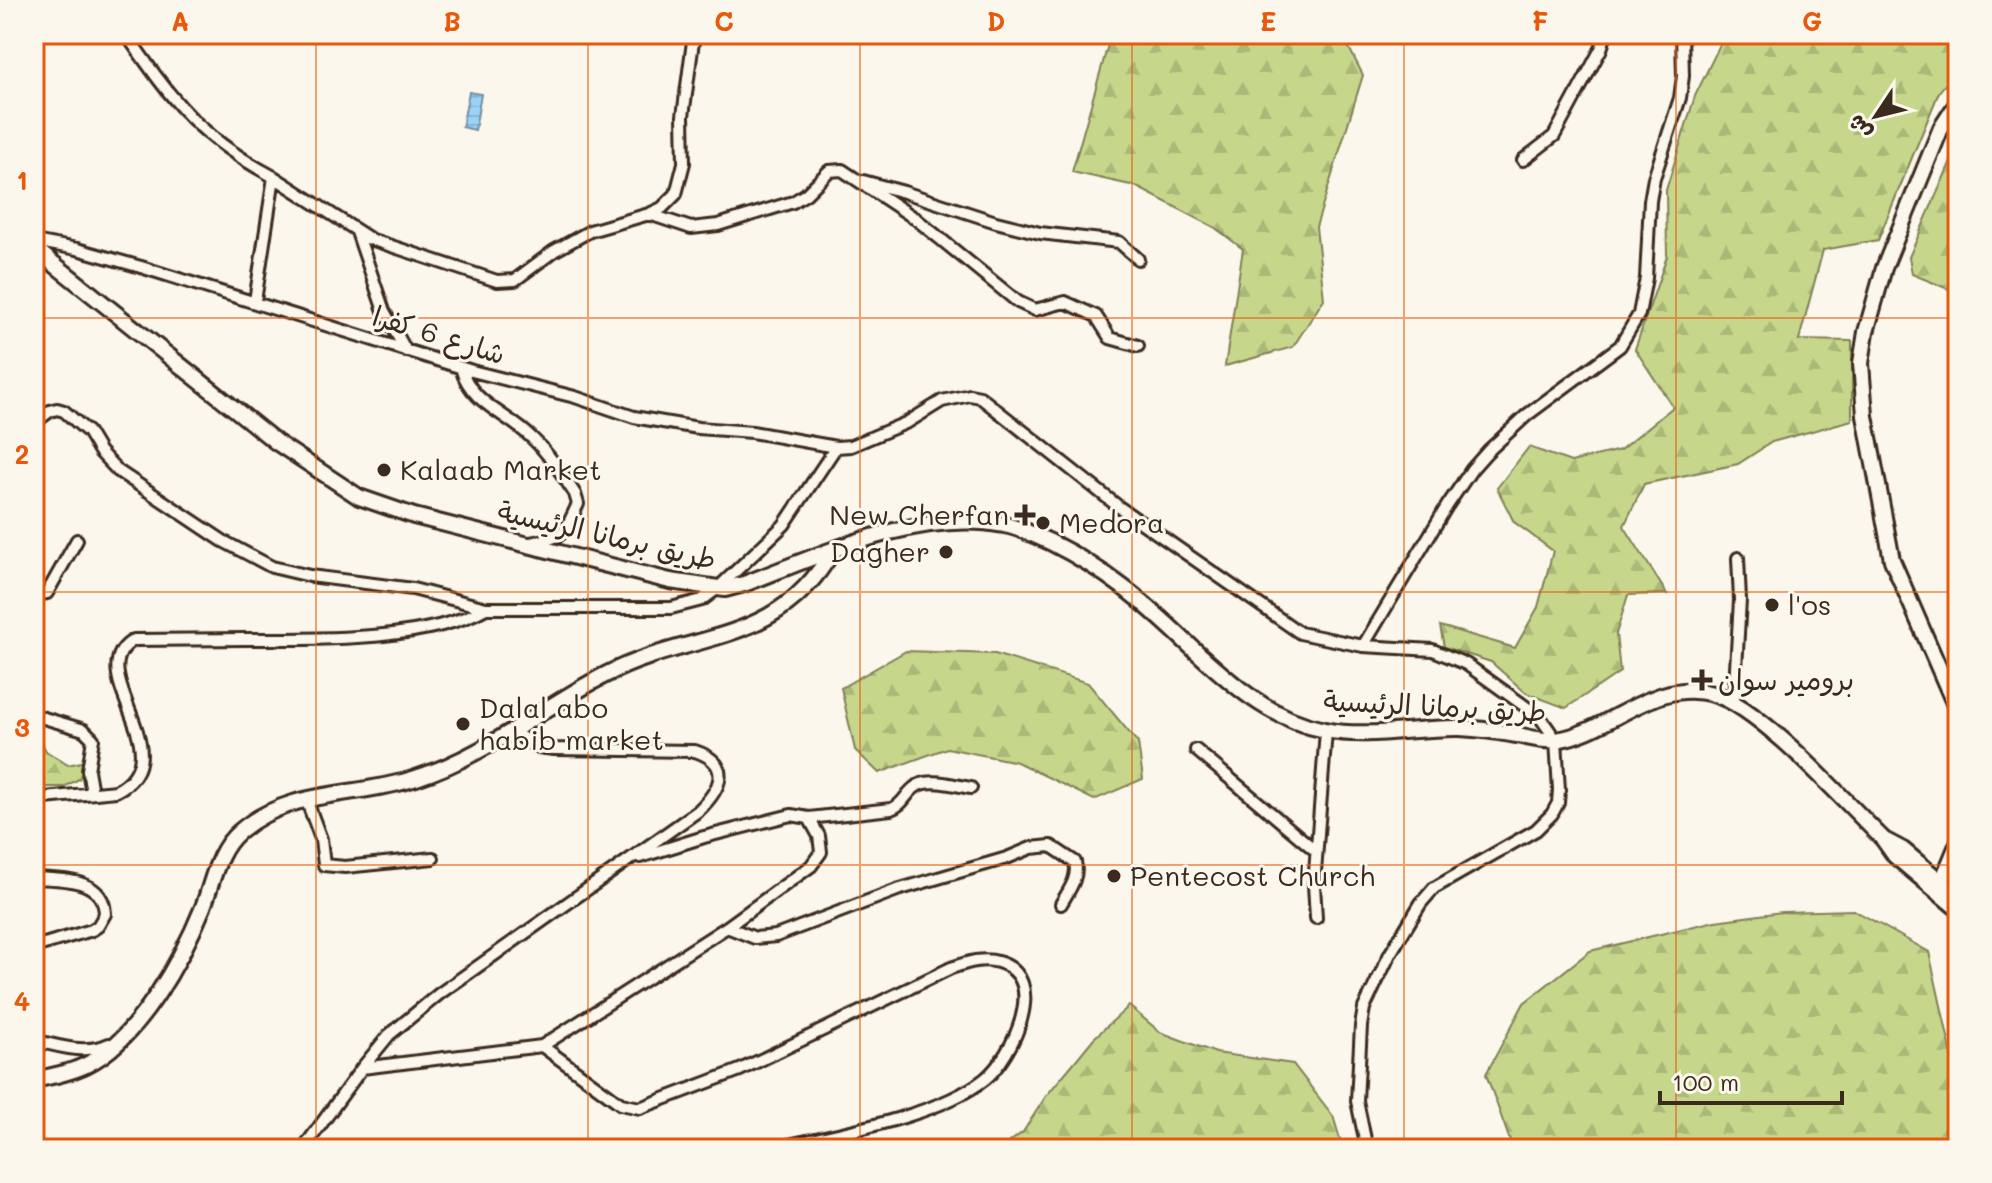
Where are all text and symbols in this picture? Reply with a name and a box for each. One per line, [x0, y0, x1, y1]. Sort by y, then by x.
text: A [171, 4, 189, 38]
text: B [443, 4, 461, 38]
text: C [714, 4, 734, 38]
text: D [987, 4, 1005, 38]
text: E [1260, 4, 1276, 38]
text: F [1532, 4, 1548, 38]
text: G [1802, 4, 1822, 38]
north arrow [1836, 76, 1916, 156]
text: ش [1840, 110, 1878, 146]
text: 1 [16, 163, 28, 197]
street label: شارع 6 كفرا [368, 297, 510, 374]
text: 2 [15, 437, 29, 471]
place label: Kalaab Market [400, 451, 602, 487]
marker: Kalaab Market [375, 461, 393, 479]
street label: طريق برمانا الرئيسية [494, 491, 720, 578]
place label: New Cherfan [829, 496, 1009, 532]
place label: Medora [1059, 504, 1165, 540]
marker: New Cherfan [1016, 506, 1034, 524]
marker: Medora [1034, 514, 1052, 532]
place label: Dagher [830, 533, 930, 569]
marker: Dagher [937, 543, 955, 561]
place label: l'os [1788, 586, 1831, 622]
marker: l'os [1763, 596, 1781, 614]
place label: برومير سوان [1718, 661, 1854, 698]
marker: برومير سوان [1693, 671, 1711, 689]
street label: طريق برمانا الرئيسية [1323, 681, 1547, 730]
place label: Dalal abo habib market [479, 689, 664, 757]
text: 3 [14, 710, 30, 744]
marker: Dalal abo habib market [454, 715, 472, 733]
place label: Pentecost Church [1130, 857, 1375, 893]
marker: Pentecost Church [1105, 867, 1123, 885]
text: 4 [14, 984, 30, 1018]
scale bar [1660, 1055, 1842, 1105]
text: 100 m [1672, 1066, 1739, 1097]

